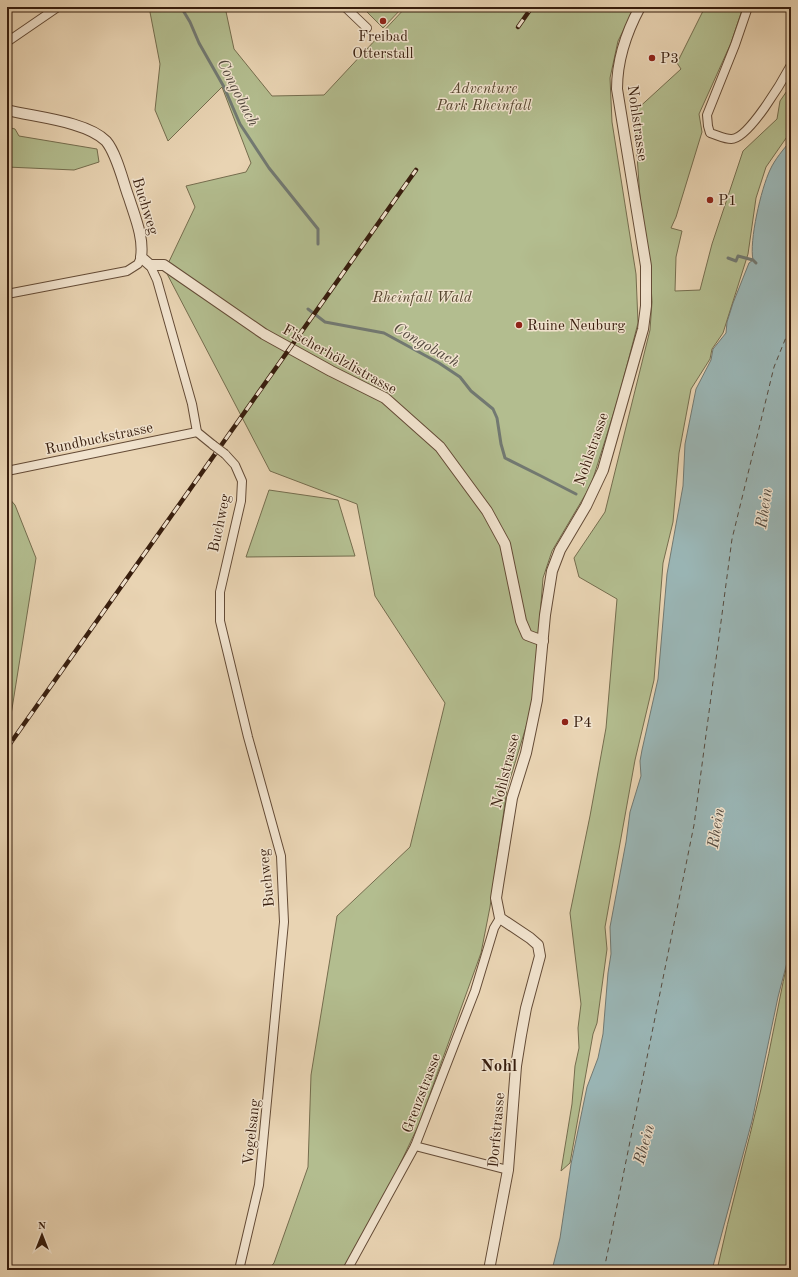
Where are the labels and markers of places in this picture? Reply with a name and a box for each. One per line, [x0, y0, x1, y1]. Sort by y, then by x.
marker: Freibad Otterstall [378, 16, 388, 26]
place label: Freibad Otterstall [352, 30, 414, 62]
place label: P3 [660, 52, 679, 67]
marker: P3 [647, 53, 657, 63]
place label: P1 [718, 194, 737, 209]
marker: P1 [705, 195, 715, 205]
place label: Ruine Neuburg [527, 319, 625, 334]
marker: Ruine Neuburg [514, 320, 524, 330]
place label: P4 [573, 716, 592, 731]
marker: P4 [560, 717, 570, 727]

